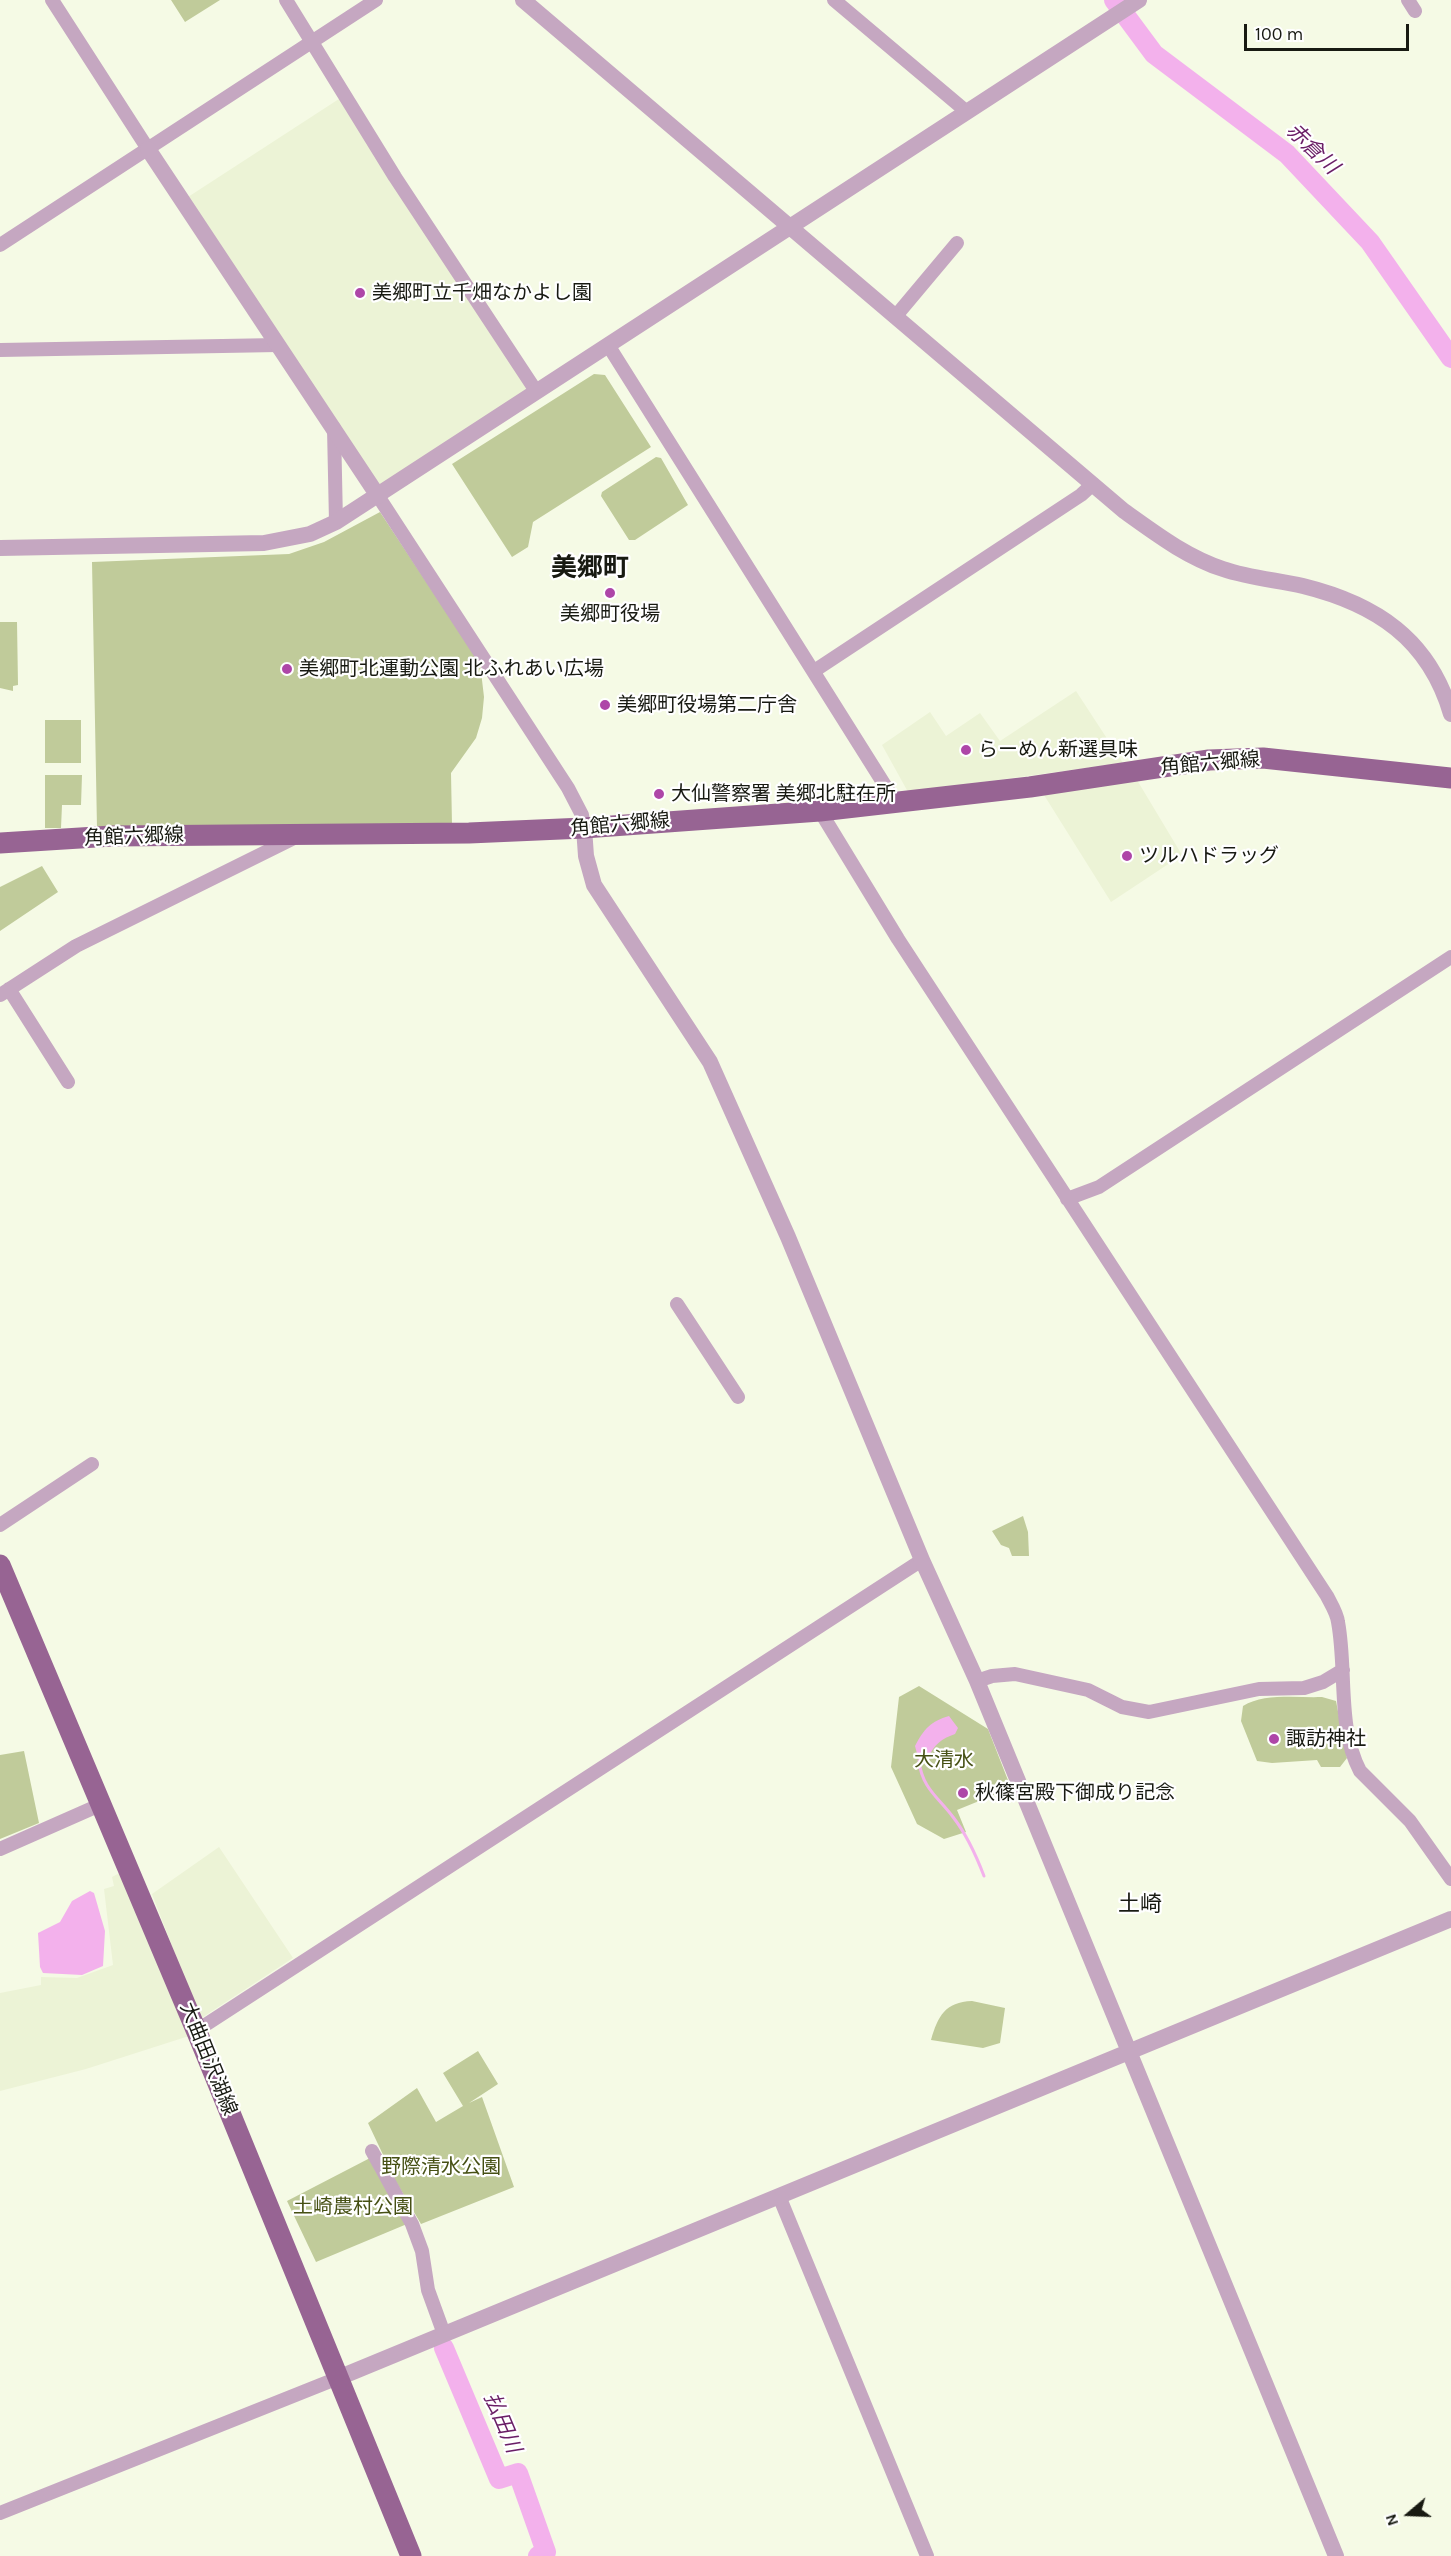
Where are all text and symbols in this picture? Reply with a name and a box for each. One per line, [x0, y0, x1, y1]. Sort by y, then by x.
scale bar [1247, 12, 1412, 50]
text: 100 m [1255, 23, 1303, 45]
water label: 赤倉川 [1281, 118, 1343, 180]
place label: 美郷町立千畑なかよし園 [372, 281, 592, 305]
marker: 美郷町立千畑なかよし園 [353, 286, 367, 300]
district label: 美郷町 [551, 553, 629, 585]
marker: 美郷町役場 [603, 586, 617, 600]
place label: 美郷町役場 [560, 602, 660, 626]
place label: 美郷町北運動公園 北ふれあい広場 [299, 657, 604, 681]
marker: 美郷町北運動公園 北ふれあい広場 [280, 662, 294, 676]
place label: 美郷町役場第二庁舎 [617, 693, 797, 717]
marker: 美郷町役場第二庁舎 [598, 698, 612, 712]
place label: らーめん新選具味 [978, 738, 1138, 762]
marker: らーめん新選具味 [959, 743, 973, 757]
street label: 角館六郷線 [1159, 748, 1261, 780]
place label: 大仙警察署 美郷北駐在所 [671, 782, 896, 806]
marker: 大仙警察署 美郷北駐在所 [652, 787, 666, 801]
street label: 角館六郷線 [569, 809, 671, 841]
street label: 角館六郷線 [84, 823, 184, 851]
place label: ツルハドラッグ [1139, 844, 1279, 868]
marker: ツルハドラッグ [1120, 849, 1134, 863]
place label: 諏訪神社 [1286, 1727, 1366, 1751]
marker: 諏訪神社 [1267, 1732, 1281, 1746]
park label: 大清水 [914, 1748, 974, 1772]
place label: 秋篠宮殿下御成り記念 [975, 1781, 1175, 1805]
marker: 秋篠宮殿下御成り記念 [956, 1786, 970, 1800]
district label: 土崎 [1118, 1892, 1162, 1918]
street label: 大曲田沢湖線 [174, 1999, 242, 2119]
park label: 野際清水公園 [381, 2155, 501, 2179]
park label: 土崎農村公園 [293, 2195, 413, 2219]
water label: 払田川 [478, 2389, 526, 2457]
north arrow [1379, 2484, 1439, 2544]
text: N [1381, 2512, 1402, 2529]

